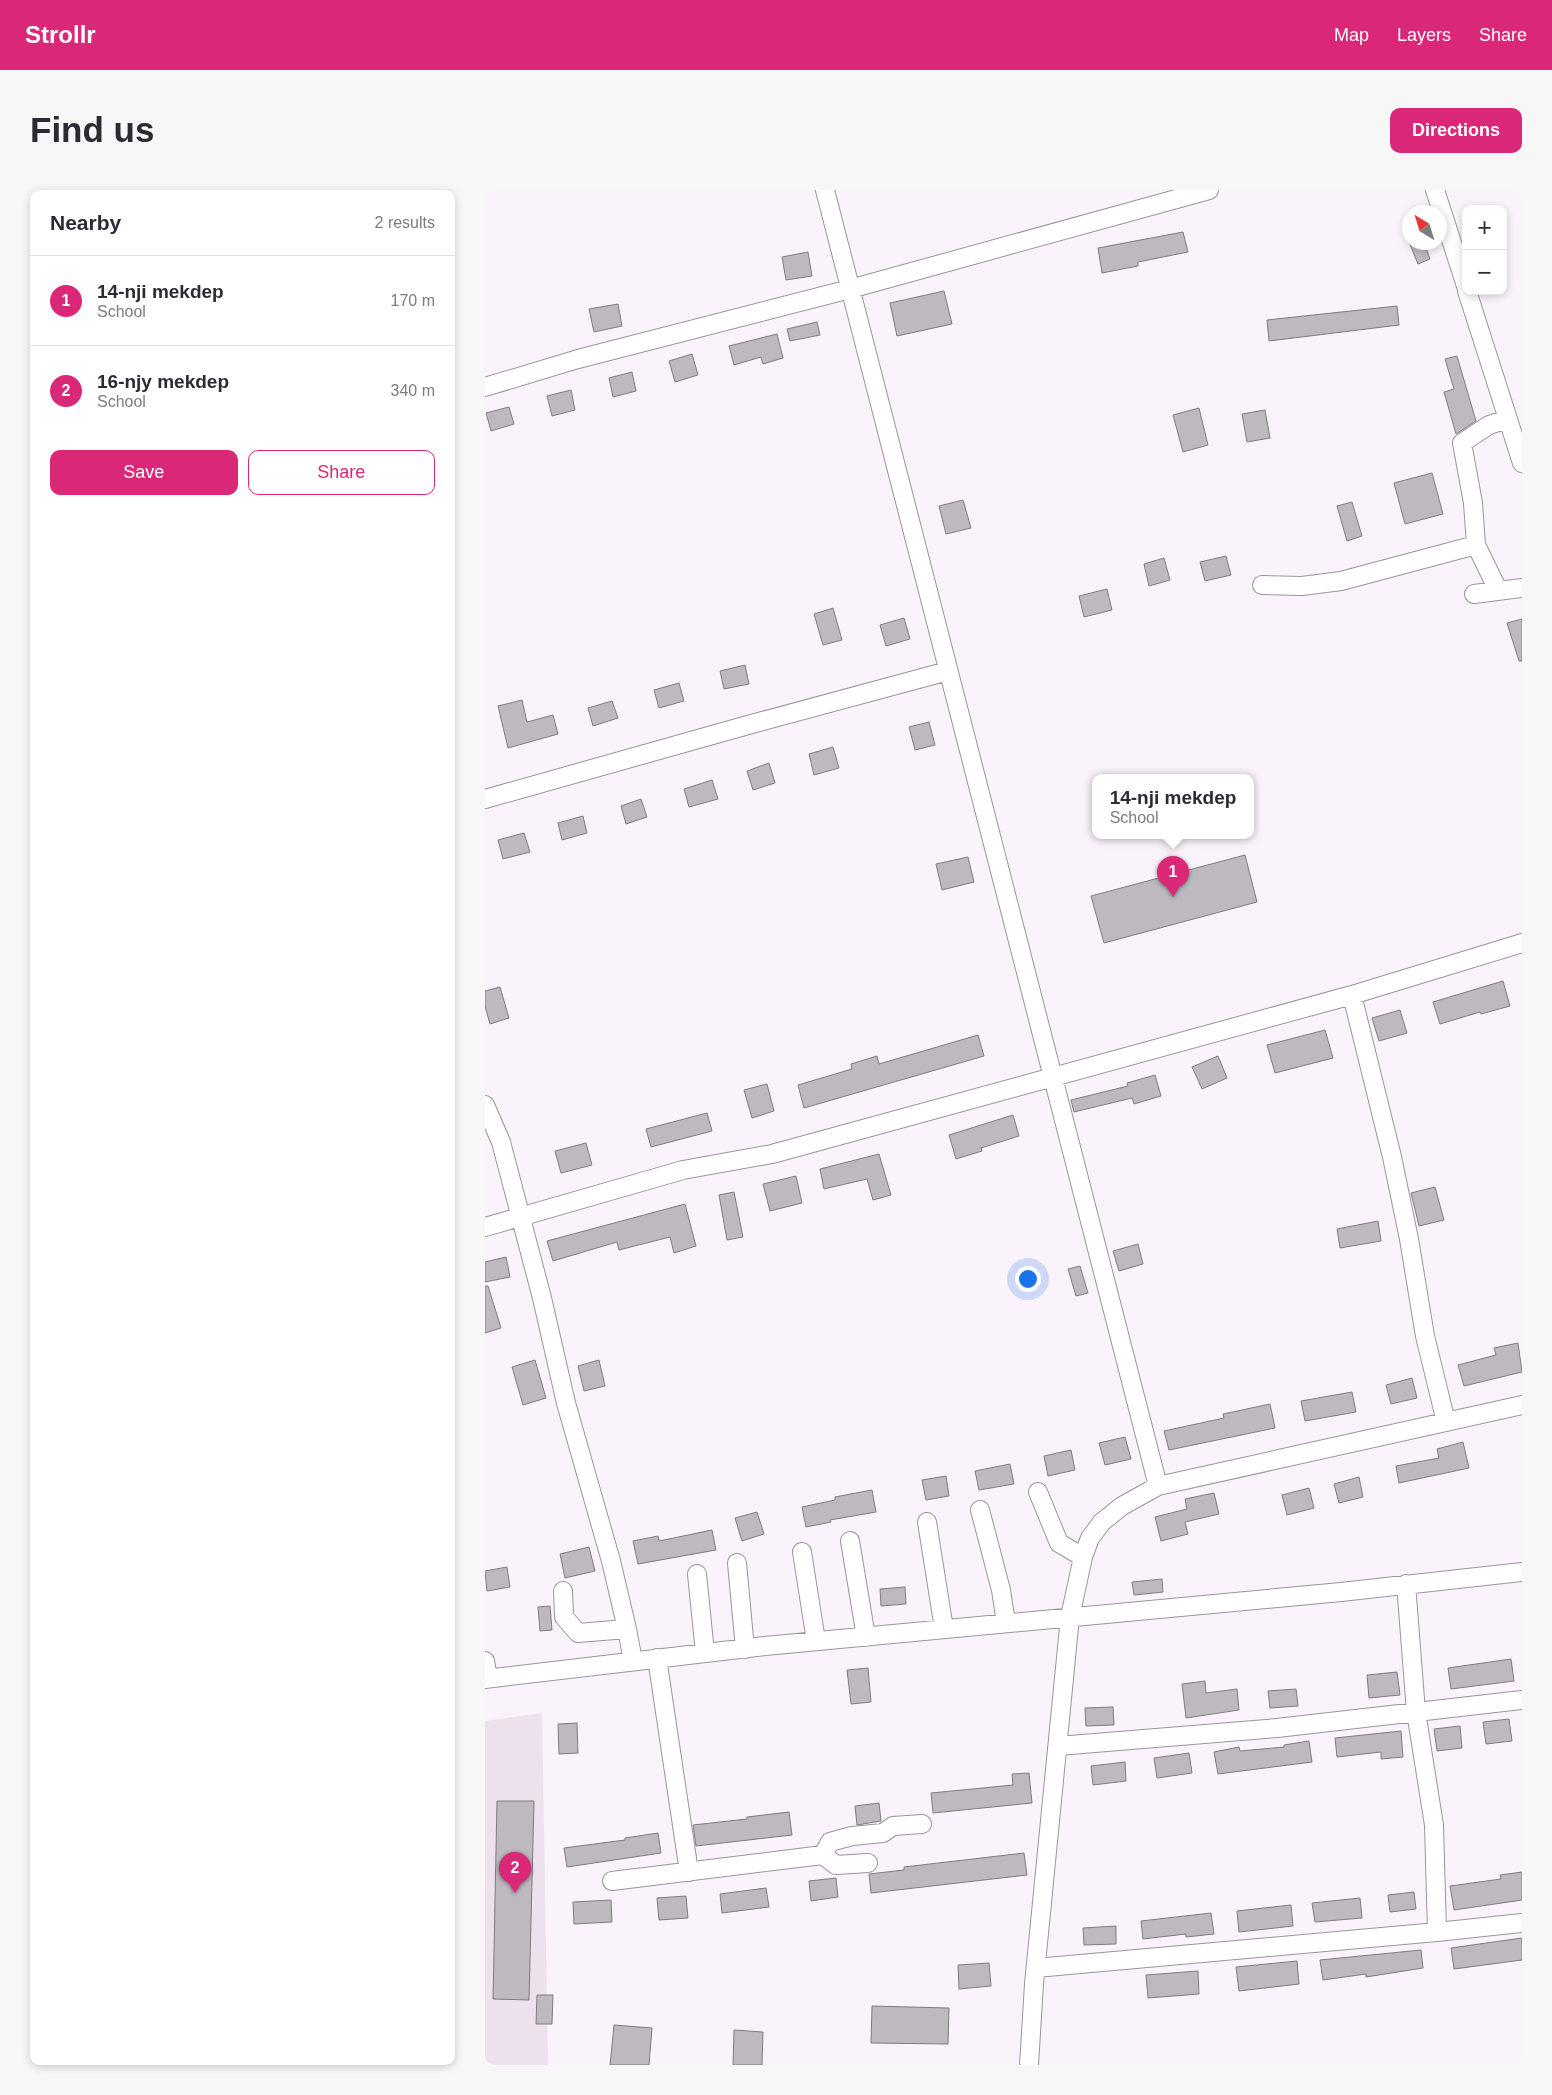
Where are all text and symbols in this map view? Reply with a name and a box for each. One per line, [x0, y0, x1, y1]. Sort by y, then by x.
text: Strollr [25, 21, 96, 48]
text: Map [1334, 25, 1369, 45]
text: Layers [1397, 25, 1451, 45]
text: Share [1479, 25, 1527, 45]
button: Directions [1390, 108, 1522, 153]
text: Find us [30, 110, 154, 149]
north arrow [1402, 205, 1447, 250]
map controls [1462, 205, 1507, 295]
button: + [1462, 205, 1507, 250]
text: Nearby [50, 211, 121, 234]
text: 2 results [375, 214, 435, 231]
button: − [1462, 250, 1507, 295]
text: 14-nji mekdep [97, 281, 224, 302]
text: 1 [62, 292, 70, 309]
text: 170 m [391, 292, 435, 309]
text: School [97, 303, 146, 320]
text: 16-njy mekdep [97, 371, 229, 392]
text: 2 [62, 382, 70, 399]
text: 340 m [391, 382, 435, 399]
text: School [97, 393, 146, 410]
button: Save [50, 450, 238, 495]
button: Share [248, 450, 435, 495]
popup [1092, 774, 1254, 839]
text: 14-nji mekdep [1110, 787, 1236, 808]
text: School [1110, 809, 1159, 826]
pin: 1 [1157, 856, 1189, 897]
your location [1015, 1266, 1041, 1292]
pin: 2 [499, 1852, 531, 1893]

